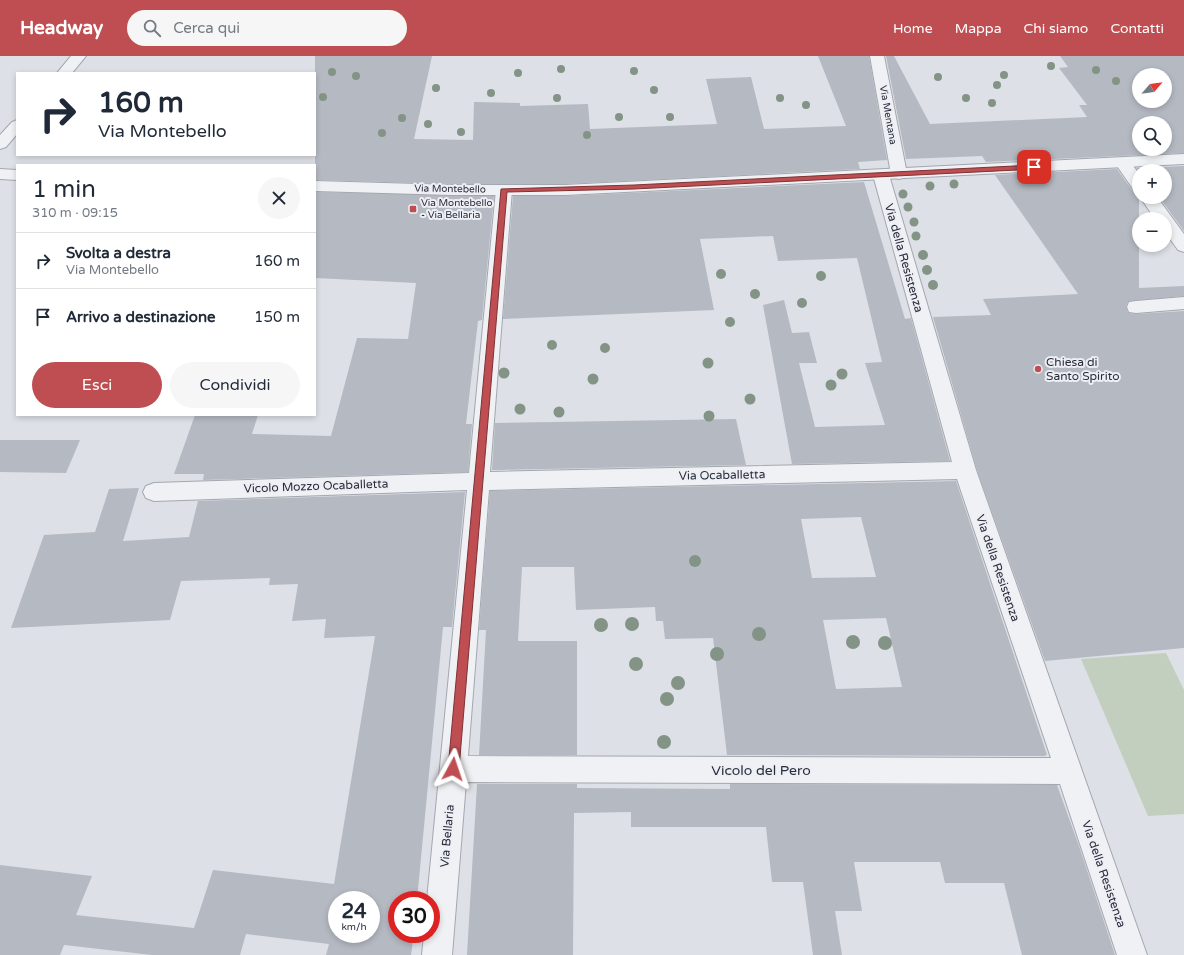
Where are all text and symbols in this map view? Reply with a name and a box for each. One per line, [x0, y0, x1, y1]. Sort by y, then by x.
search box [127, 10, 407, 46]
text: Headway [20, 17, 103, 39]
icon: search [141, 17, 163, 39]
text: Cerca qui [173, 19, 240, 37]
text: Home [893, 20, 933, 37]
text: Mappa [955, 20, 1002, 37]
text: Chi siamo [1024, 20, 1088, 37]
text: Contatti [1110, 20, 1164, 37]
north arrow [1132, 68, 1172, 108]
map controls [1132, 68, 1172, 252]
street label: Via Mentana [877, 84, 899, 146]
text: 160 m [98, 86, 184, 120]
icon: right [32, 88, 84, 140]
button: search [1132, 116, 1172, 156]
text: Via Montebello [98, 120, 227, 142]
pin [1017, 150, 1051, 184]
icon: arrive [1023, 156, 1045, 178]
button: + [1132, 164, 1172, 204]
text: 1 min [32, 175, 96, 204]
button: close [258, 177, 300, 219]
street label: Via Montebello [414, 182, 486, 196]
place label: Via Montebello - Via Bellaria [421, 197, 493, 221]
street label: Via della Resistenza [882, 202, 926, 314]
marker: Via Montebello - Via Bellaria [408, 204, 418, 214]
text: 310 m · 09:15 [32, 205, 118, 221]
button: − [1132, 212, 1172, 252]
text: Svolta a destra [66, 244, 171, 262]
icon: right [32, 250, 54, 272]
text: 160 m [254, 252, 300, 270]
text: Via Montebello [66, 262, 159, 278]
icon: arrive [32, 306, 54, 328]
text: Arrivo a destinazione [66, 308, 216, 326]
text: 150 m [254, 308, 300, 326]
place label: Chiesa di Santo Spirito [1046, 355, 1119, 383]
button: Esci [32, 362, 162, 408]
button: Condividi [170, 362, 300, 408]
marker: Chiesa di Santo Spirito [1033, 364, 1043, 374]
street label: Via Ocaballetta [679, 467, 765, 483]
street label: Vicolo Mozzo Ocaballetta [243, 476, 389, 496]
street label: Via della Resistenza [973, 513, 1023, 623]
position arrow [432, 748, 474, 790]
street label: Vicolo del Pero [711, 762, 811, 779]
street label: Via Bellaria [437, 804, 457, 868]
street label: Via della Resistenza [1079, 819, 1129, 929]
speed limit sign: 30 [388, 891, 440, 943]
text: 24 [341, 900, 367, 924]
text: km/h [341, 921, 367, 933]

